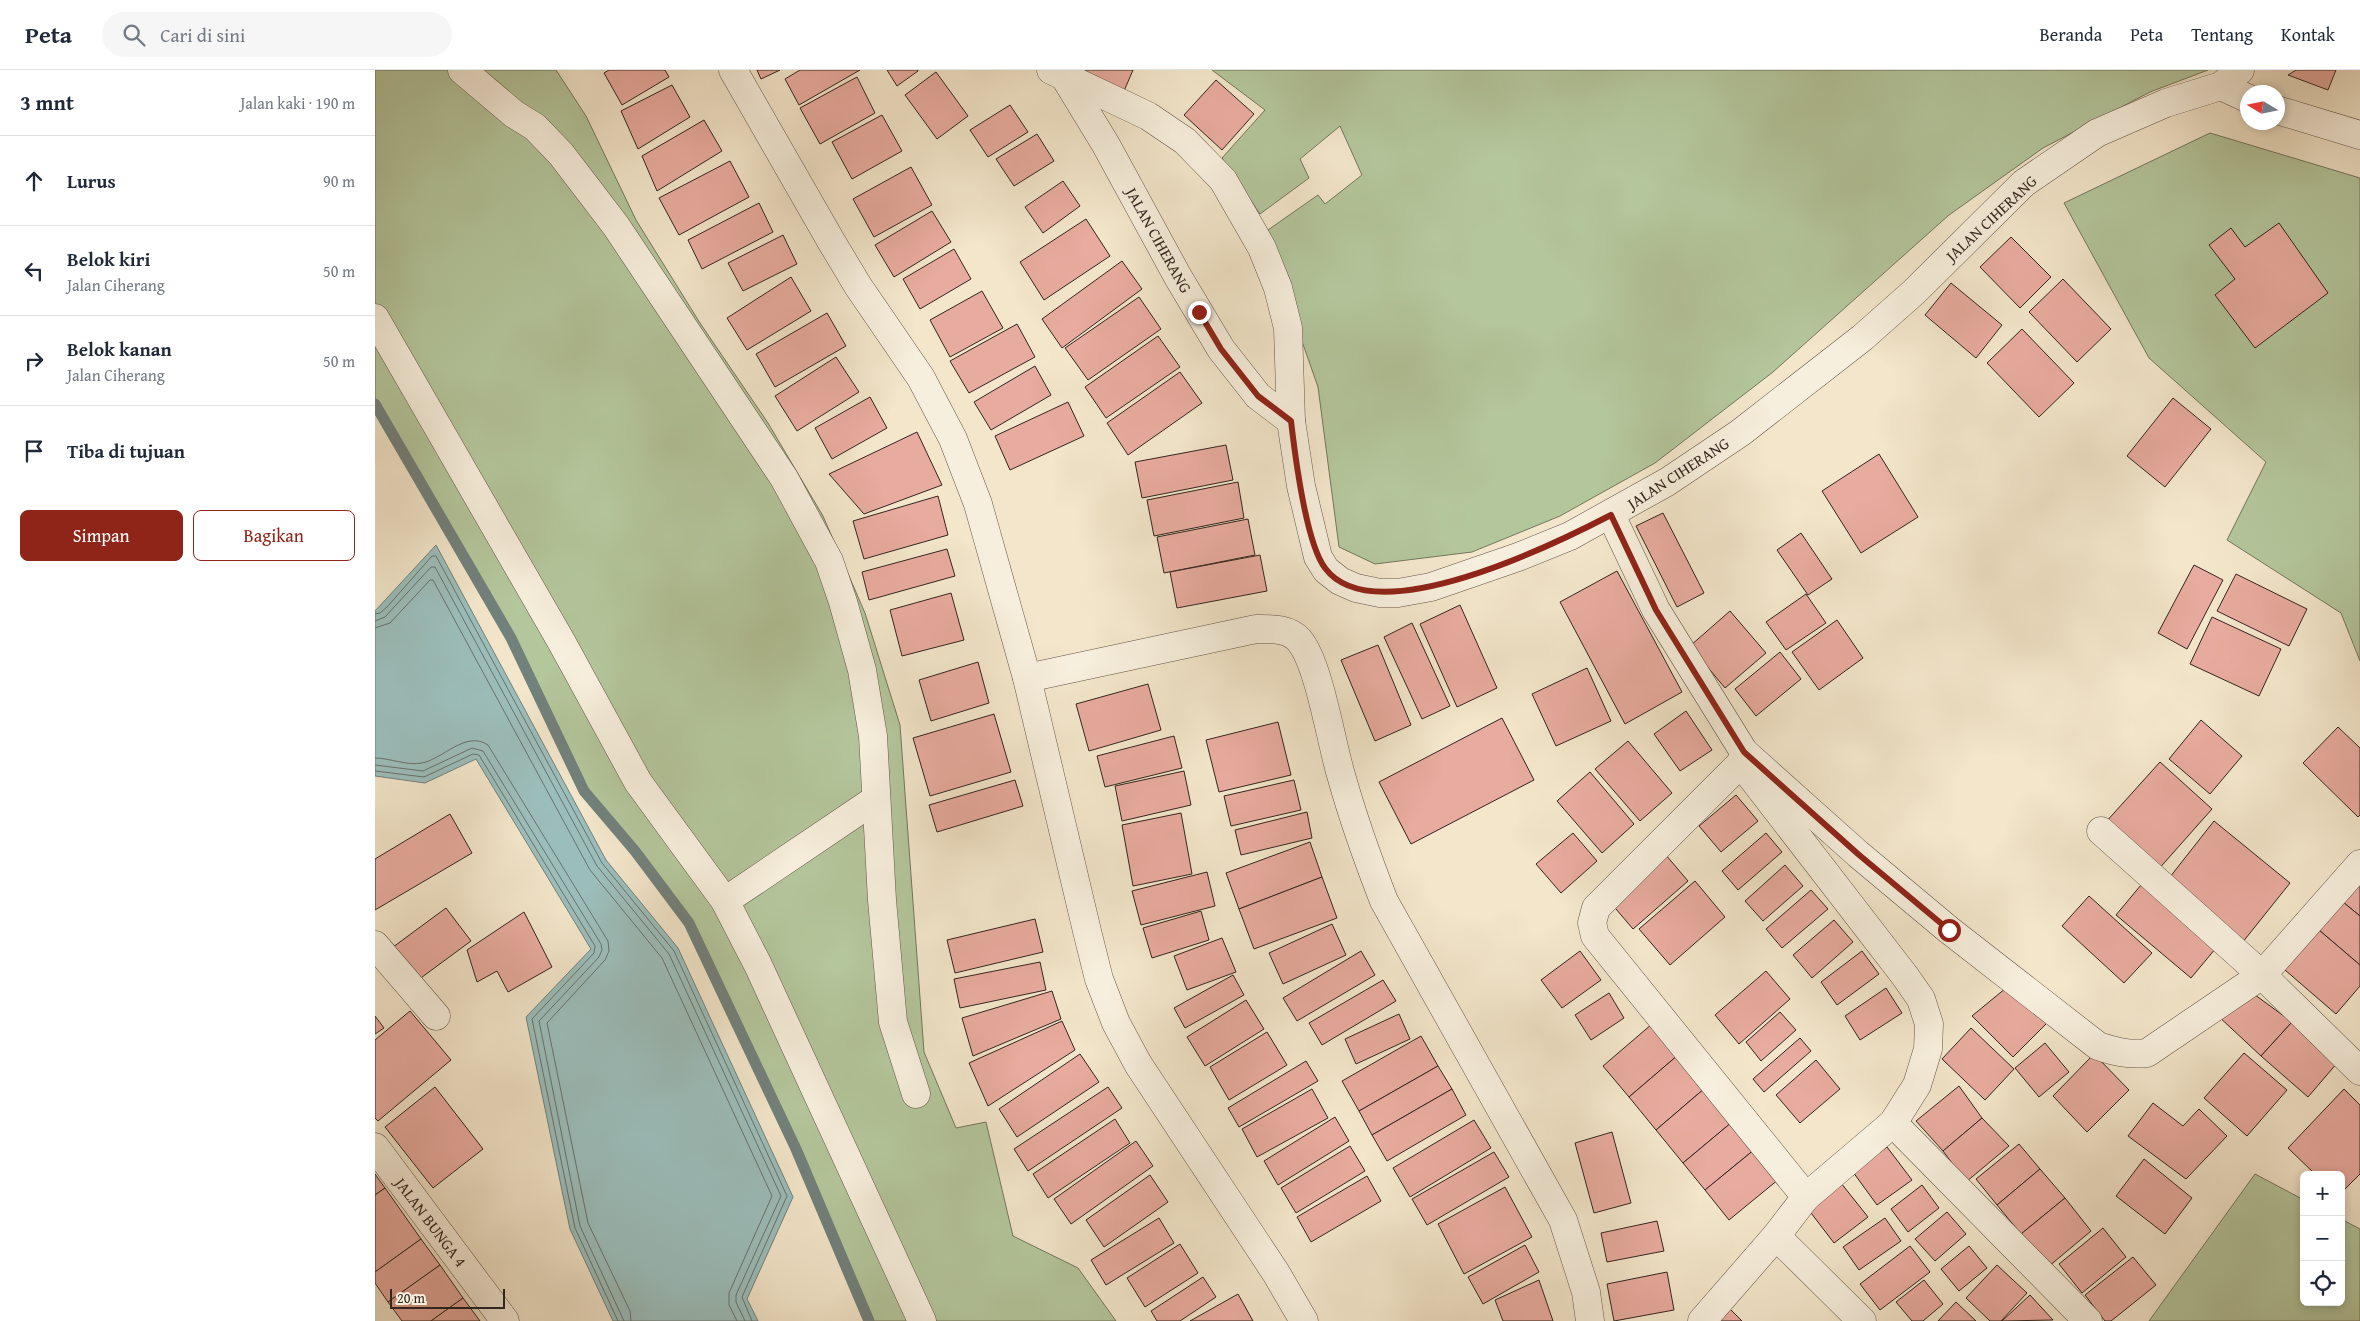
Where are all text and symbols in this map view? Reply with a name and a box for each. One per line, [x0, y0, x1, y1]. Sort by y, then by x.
search box [102, 12, 452, 57]
text: Peta [25, 17, 72, 52]
icon: search [120, 21, 148, 49]
text: Cari di sini [160, 21, 245, 49]
text: Beranda [2040, 21, 2102, 48]
text: Peta [2130, 21, 2163, 48]
text: Tentang [2191, 21, 2253, 48]
text: Kontak [2281, 21, 2335, 48]
north arrow [2240, 85, 2285, 130]
text: 3 mnt [20, 87, 74, 118]
text: Jalan kaki · 190 m [240, 91, 355, 115]
icon: ahead [20, 167, 48, 195]
text: Lurus [67, 167, 116, 195]
text: 90 m [323, 169, 355, 193]
street label: JALAN CIHERANG [1938, 169, 2043, 268]
street label: JALAN CIHERANG [1119, 181, 1198, 298]
text: Belok kiri [67, 245, 150, 273]
icon: left [20, 257, 48, 285]
text: 50 m [323, 259, 355, 283]
text: Jalan Ciherang [67, 273, 165, 297]
route end [1188, 301, 1211, 324]
text: Belok kanan [67, 335, 172, 363]
icon: right [20, 347, 48, 375]
text: 50 m [323, 349, 355, 373]
text: Jalan Ciherang [67, 363, 165, 387]
street label: JALAN CIHERANG [1621, 431, 1734, 516]
icon: arrive [20, 437, 48, 465]
text: Tiba di tujuan [67, 437, 185, 465]
button: Simpan [20, 510, 183, 561]
button: Bagikan [193, 510, 355, 561]
route start [1938, 919, 1961, 942]
street label: JALAN BUNGA 4 [388, 1171, 473, 1272]
map controls [2300, 1171, 2345, 1306]
button: + [2300, 1171, 2345, 1216]
button: − [2300, 1216, 2345, 1261]
button: locate [2300, 1261, 2345, 1306]
scale bar [390, 1286, 505, 1309]
text: 20 m [397, 1288, 425, 1308]

